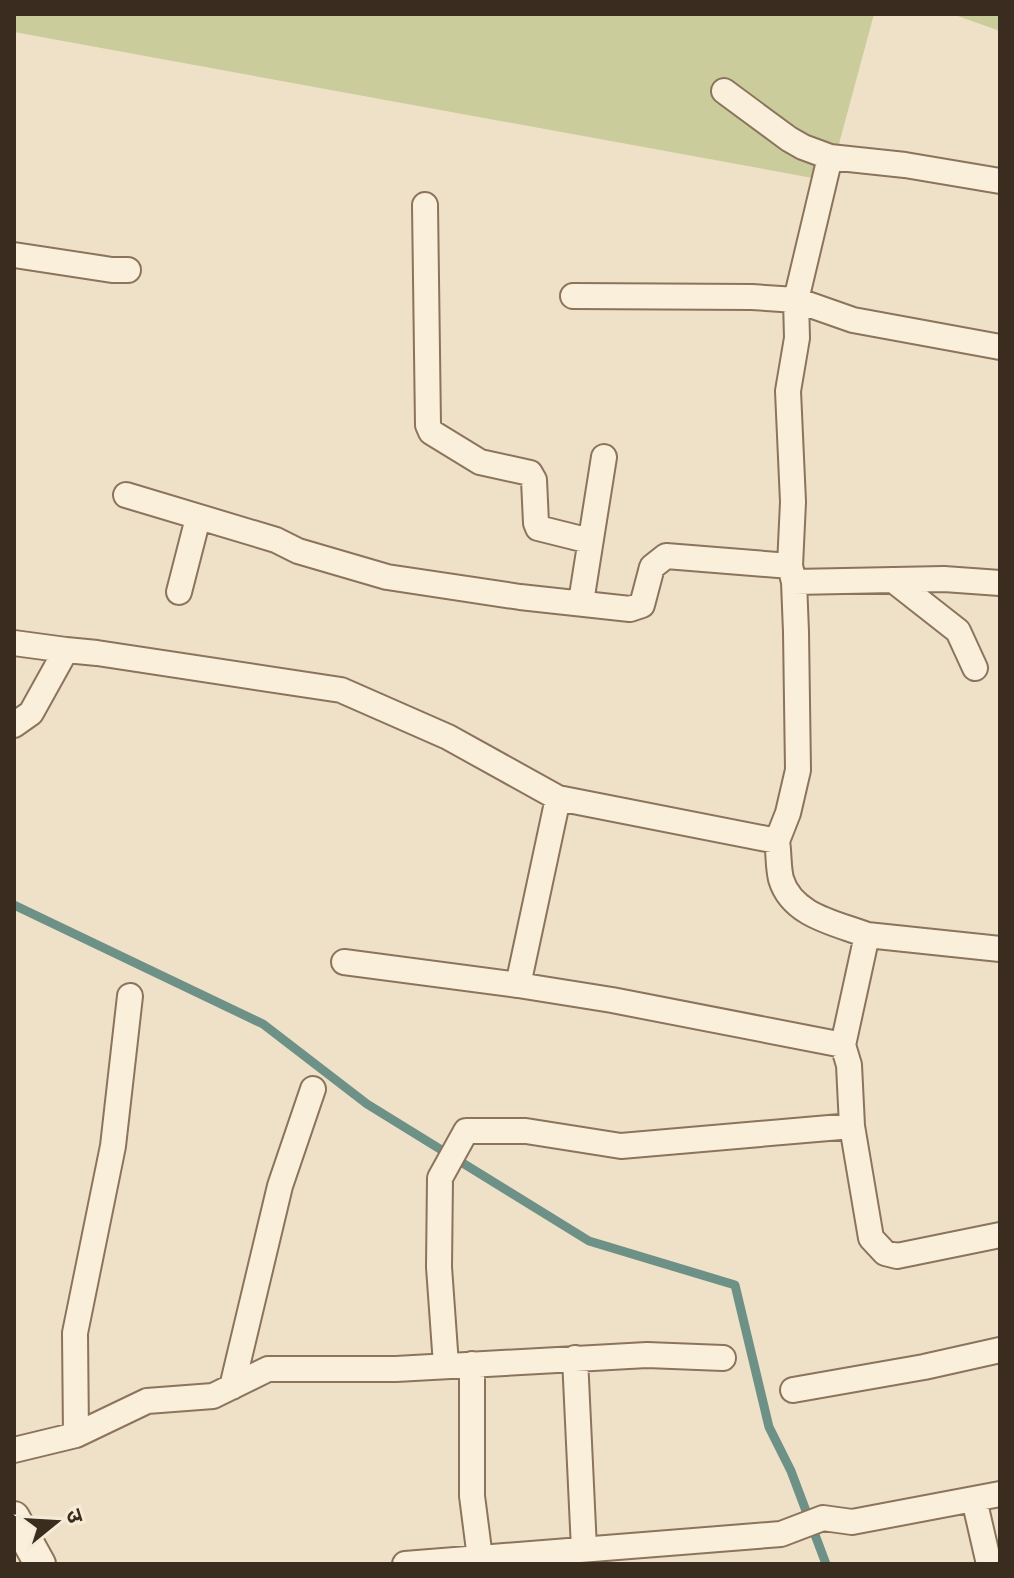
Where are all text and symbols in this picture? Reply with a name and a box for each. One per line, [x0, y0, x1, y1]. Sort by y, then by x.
north arrow [16, 1482, 96, 1562]
text: उ [60, 1505, 93, 1527]

